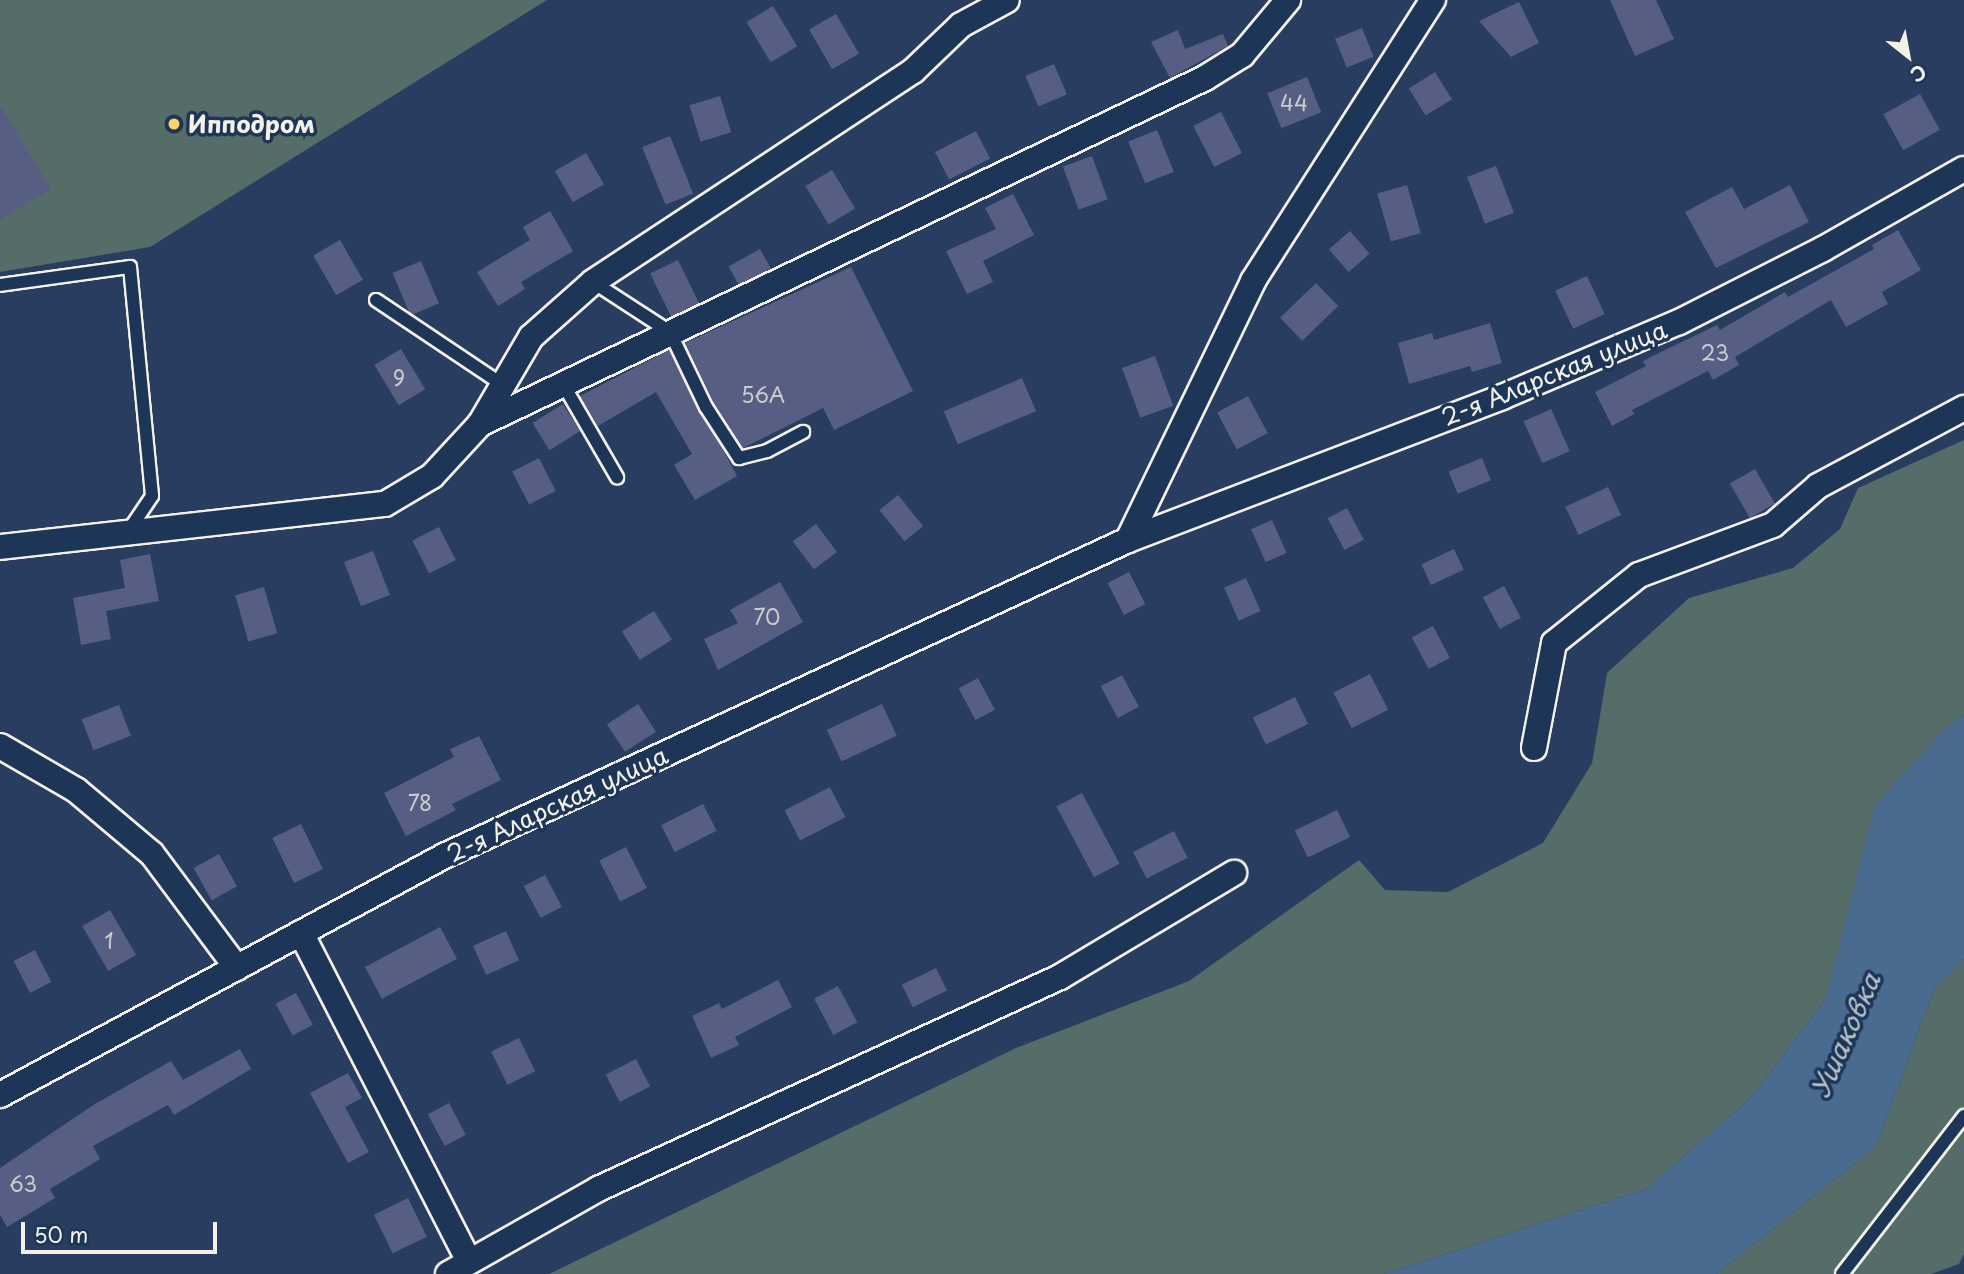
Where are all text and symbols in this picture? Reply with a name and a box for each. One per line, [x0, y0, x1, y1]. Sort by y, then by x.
north arrow [1873, 21, 1943, 91]
text: С [1905, 58, 1932, 90]
house number: 44 [1280, 89, 1308, 115]
place label: Ипподром [188, 110, 315, 138]
marker: Ипподром [166, 116, 182, 132]
street label: 2-я Аларская улица [1436, 314, 1672, 432]
house number: 23 [1701, 339, 1729, 365]
house number: 9 [393, 364, 405, 390]
house number: 56А [741, 381, 785, 407]
house number: 70 [754, 603, 780, 629]
street label: 2-я Аларская улица [441, 740, 673, 868]
house number: 78 [408, 789, 432, 815]
house number: 1 [104, 927, 114, 953]
water label: Ушаковка [1804, 968, 1886, 1102]
house number: 63 [9, 1170, 37, 1196]
scale bar [24, 1208, 220, 1252]
text: 50 m [34, 1218, 88, 1250]

